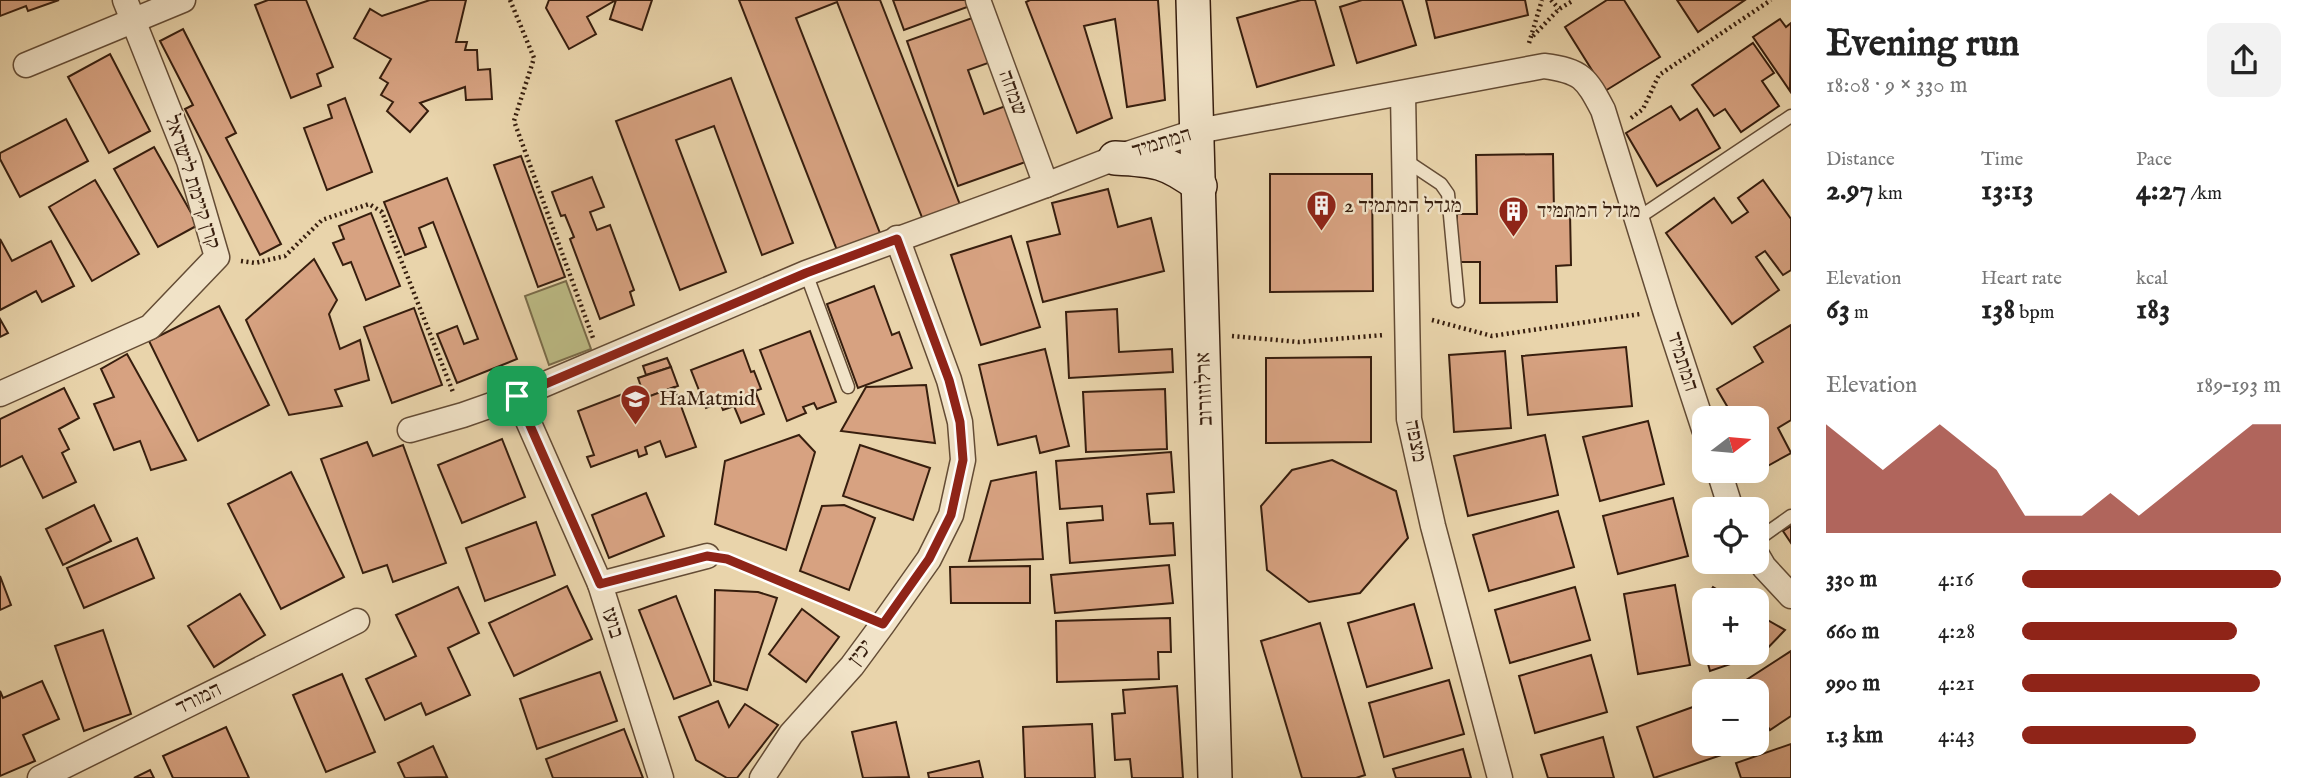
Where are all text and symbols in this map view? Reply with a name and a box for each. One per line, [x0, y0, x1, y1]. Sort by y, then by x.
text: Evening run [1826, 21, 2020, 69]
button: share [2207, 23, 2281, 97]
street label: שמחה [991, 66, 1033, 120]
text: 18:08 · 9 × 330 m [1826, 71, 1967, 100]
street label: קרן קיימת לישראל [158, 111, 226, 253]
street label: המתמיד [1129, 121, 1195, 165]
text: Distance [1826, 148, 1895, 172]
text: Time [1981, 148, 2023, 172]
text: Pace [2136, 148, 2172, 172]
text: 2.97 [1826, 172, 1874, 210]
text: 13:13 [1981, 172, 2034, 210]
text: 4:27 [2136, 172, 2186, 210]
text: km [1874, 182, 1903, 206]
text: /km [2186, 182, 2222, 206]
building icon: מגדל המתמיד 2 [1304, 189, 1338, 233]
place label: מגדל המתמיד 2 [1344, 193, 1462, 220]
building icon: מגדל המתמיד [1497, 194, 1531, 238]
place label: מגדל המתמיד [1537, 198, 1640, 225]
text: Elevation [1826, 267, 1901, 291]
text: Heart rate [1981, 267, 2062, 291]
text: kcal [2136, 267, 2168, 291]
text: 63 [1826, 291, 1850, 329]
text: 138 [1981, 291, 2015, 329]
text: 183 [2136, 291, 2170, 329]
text: m [1850, 301, 1869, 325]
text: bpm [2015, 301, 2054, 325]
street label: המתמיד [1660, 329, 1704, 395]
street label: ארלוזורוב [1190, 352, 1220, 426]
pin [487, 366, 547, 426]
text: Elevation [1826, 371, 1917, 400]
text: 189–193 m [2196, 371, 2281, 400]
icon: arrive [498, 377, 536, 415]
school or university icon: HaMatmid [619, 382, 653, 426]
place label: HaMatmid [659, 386, 756, 413]
north arrow [1692, 406, 1769, 483]
map controls [1692, 406, 1769, 756]
street label: מצפה [1398, 417, 1432, 465]
button: locate [1692, 497, 1769, 574]
text: 330 m [1826, 565, 1877, 594]
text: 4:16 [1938, 565, 1974, 594]
button: + [1692, 588, 1769, 665]
street label: בועז [595, 604, 629, 642]
text: 660 m [1826, 617, 1880, 646]
text: 4:28 [1938, 617, 1975, 646]
street label: יכין [842, 634, 880, 672]
text: 990 m [1826, 669, 1880, 698]
text: 4:21 [1938, 669, 1975, 698]
street label: המורד [172, 676, 226, 722]
button: − [1692, 679, 1769, 756]
text: 1.3 km [1826, 721, 1883, 750]
text: 4:43 [1938, 721, 1975, 750]

